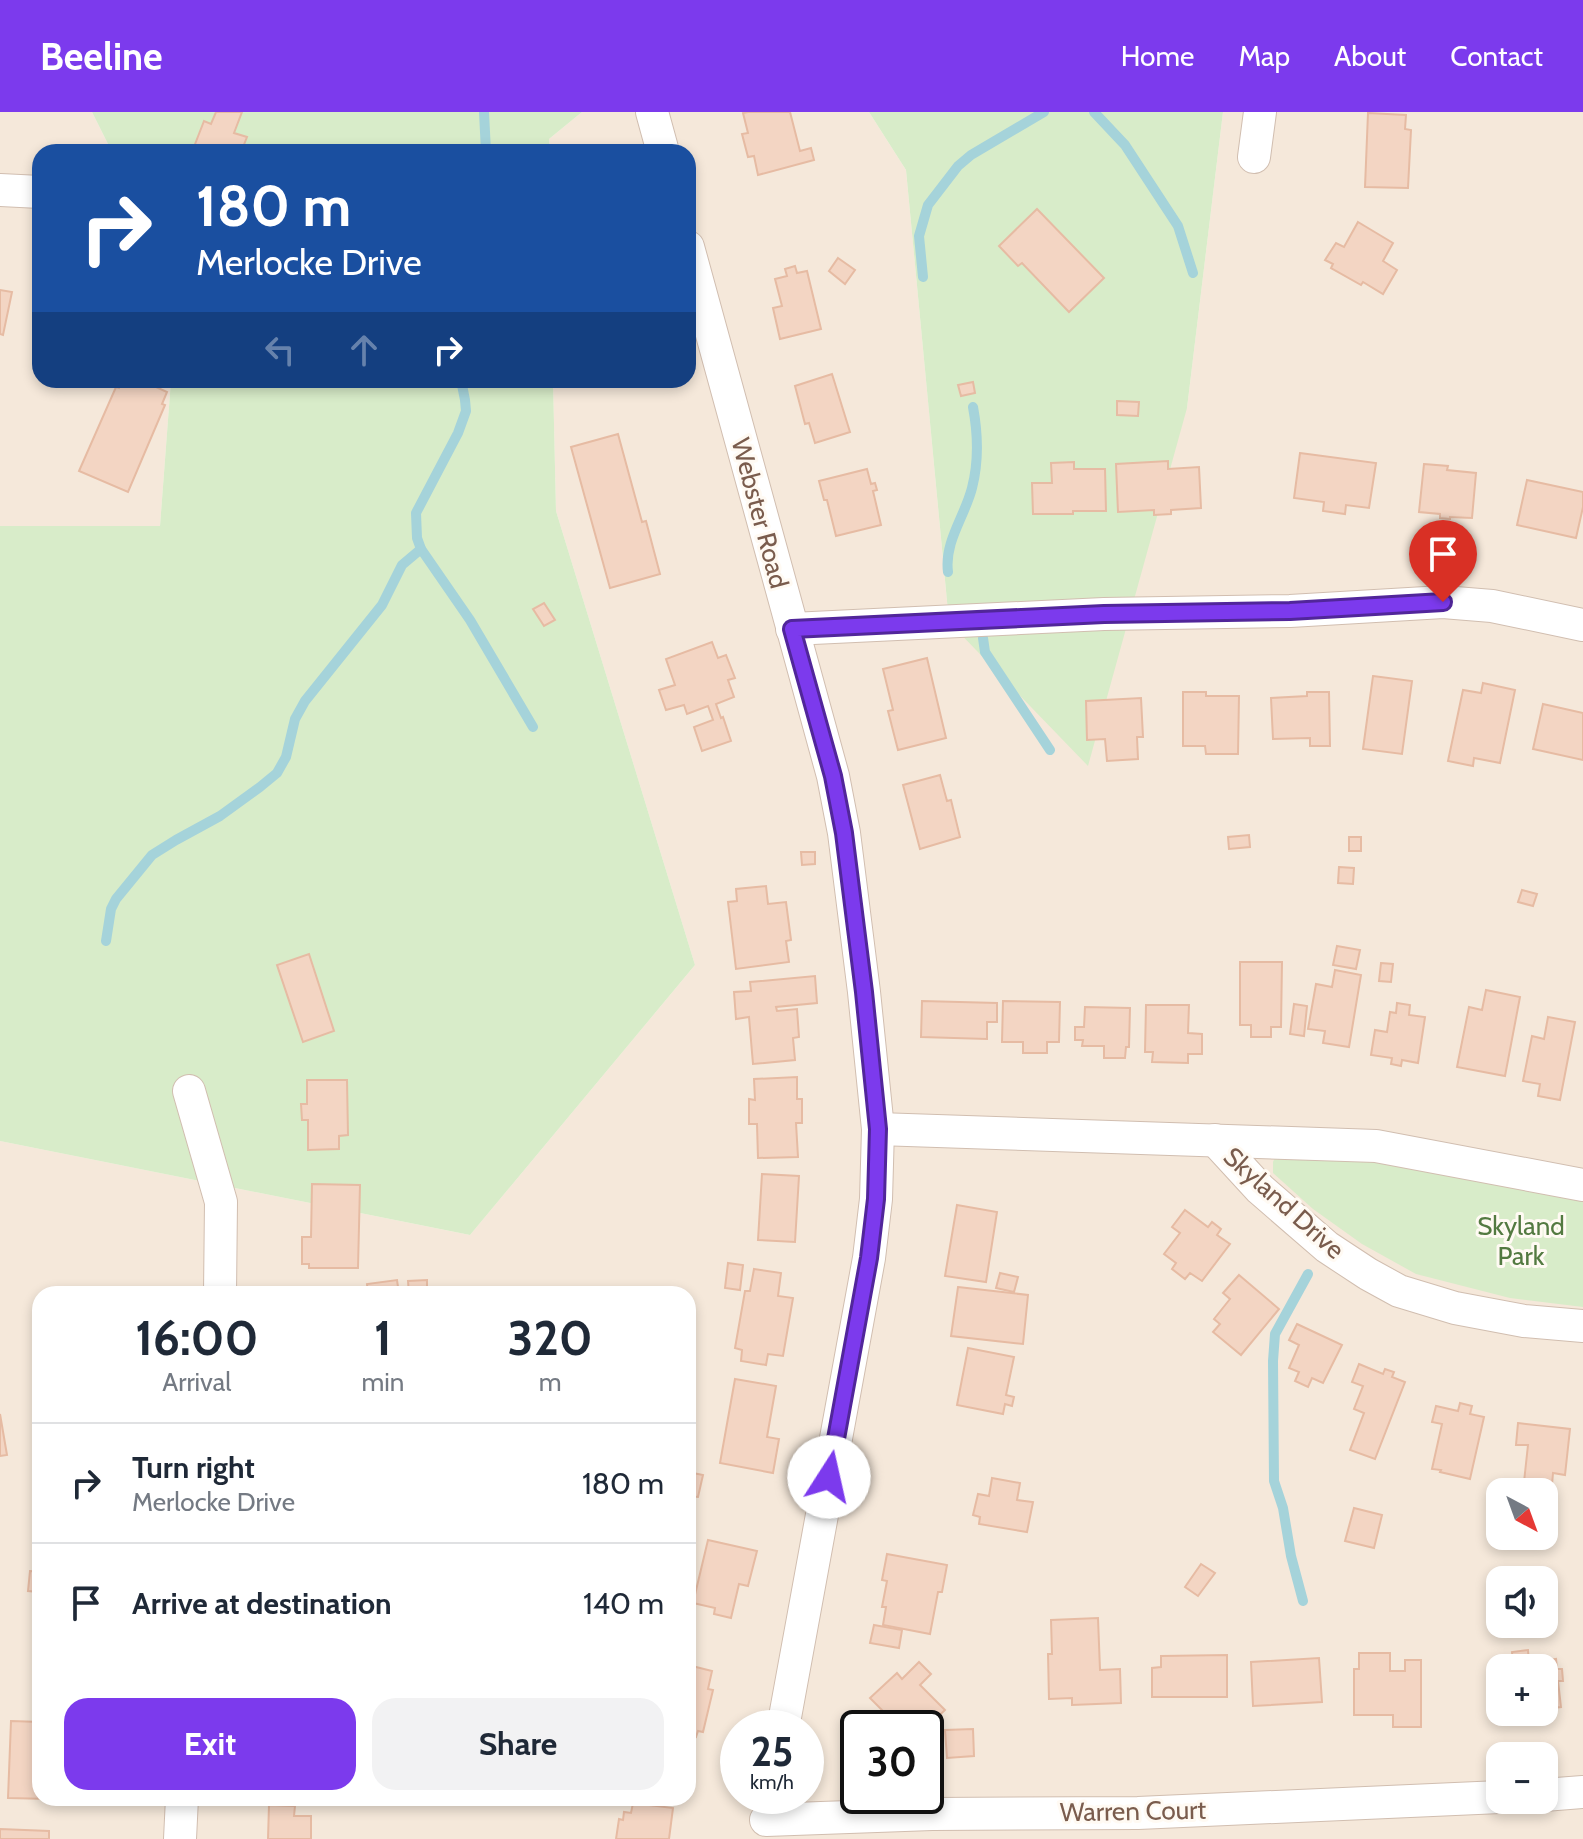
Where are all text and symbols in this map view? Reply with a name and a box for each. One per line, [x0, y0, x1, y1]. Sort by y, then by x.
text: Beeline [40, 33, 163, 80]
text: Home [1121, 39, 1194, 73]
text: Map [1238, 39, 1290, 73]
text: About [1334, 39, 1406, 73]
text: Contact [1450, 39, 1543, 73]
text: 180 m [196, 172, 351, 240]
icon: right [64, 176, 168, 280]
text: Merlocke Drive [196, 240, 422, 284]
icon: left [258, 328, 302, 372]
icon: ahead [342, 328, 386, 372]
icon: right [426, 328, 470, 372]
street label: Webster Road [725, 434, 795, 592]
pin [1409, 520, 1477, 602]
icon: arrive [1421, 532, 1465, 576]
street label: Skyland Drive [1217, 1140, 1351, 1266]
park label: Skyland Park [1477, 1210, 1565, 1272]
text: 16:00 [135, 1309, 258, 1367]
text: 1 [374, 1309, 392, 1367]
text: 320 [508, 1309, 593, 1367]
text: Arrival [162, 1366, 231, 1398]
text: min [362, 1366, 404, 1398]
text: m [539, 1366, 562, 1398]
position arrow [787, 1435, 871, 1519]
text: Turn right [132, 1449, 255, 1486]
icon: right [64, 1461, 108, 1505]
text: 180 m [582, 1465, 664, 1502]
north arrow [1486, 1478, 1558, 1550]
map controls [1486, 1478, 1558, 1814]
text: Merlocke Drive [132, 1486, 295, 1518]
button: sound [1486, 1566, 1558, 1638]
icon: arrive [64, 1581, 108, 1625]
text: Arrive at destination [132, 1585, 392, 1622]
text: 140 m [583, 1585, 664, 1622]
button: + [1486, 1654, 1558, 1726]
button: Exit [64, 1698, 356, 1790]
button: Share [372, 1698, 664, 1790]
speed limit sign: 30 [840, 1710, 944, 1814]
text: 25 [751, 1727, 793, 1776]
button: − [1486, 1742, 1558, 1814]
text: km/h [750, 1770, 794, 1794]
street label: Warren Court [1060, 1794, 1207, 1828]

